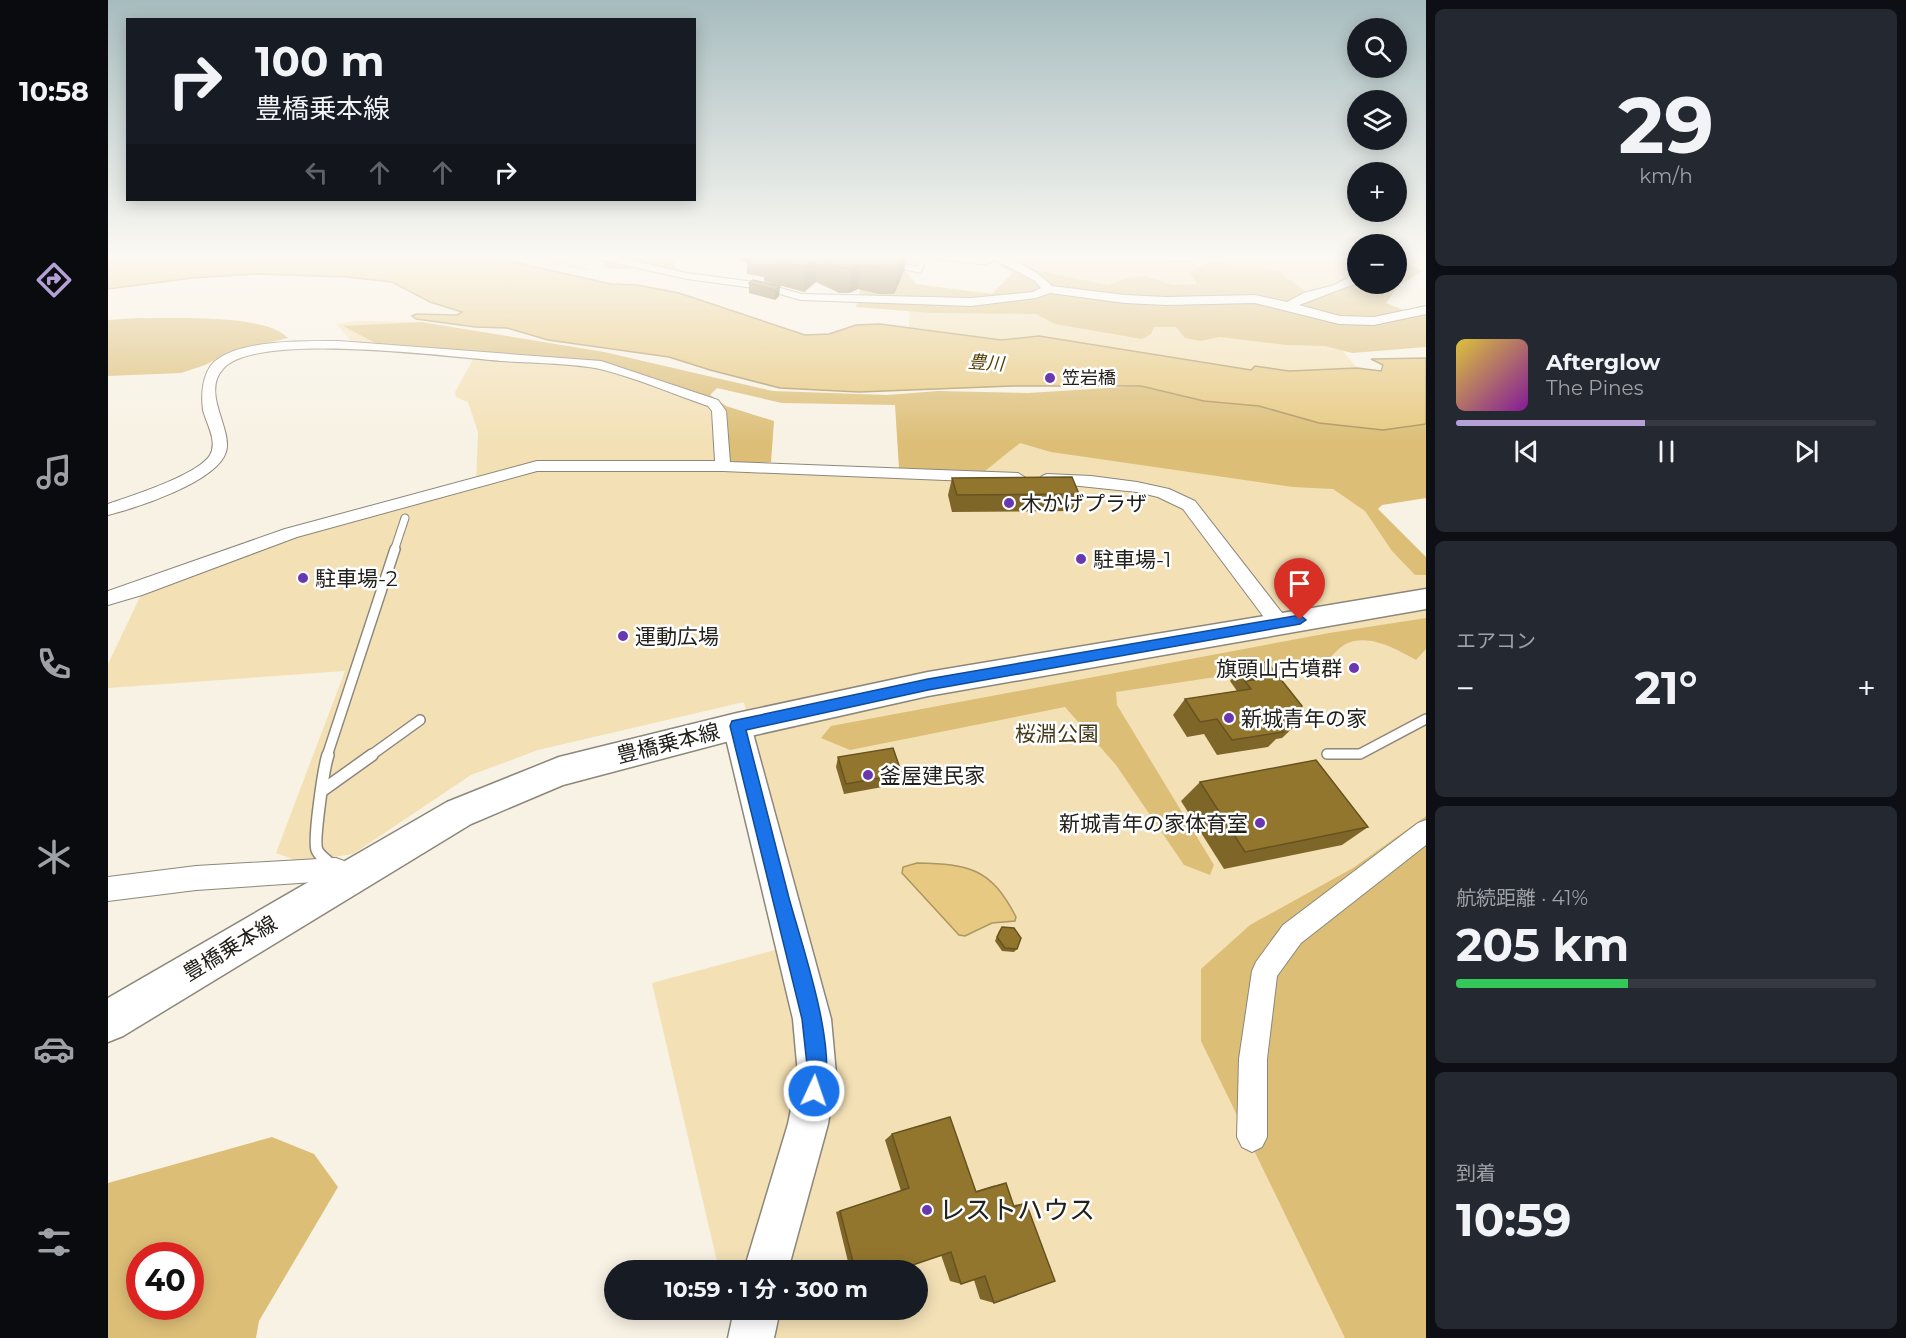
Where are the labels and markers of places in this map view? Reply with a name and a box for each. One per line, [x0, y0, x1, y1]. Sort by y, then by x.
place label: 笠岩橋 [1062, 367, 1116, 389]
marker: 笠岩橋 [1043, 371, 1057, 385]
place label: 木かげプラザ [1021, 491, 1147, 516]
marker: 木かげプラザ [1002, 496, 1016, 510]
place label: 駐車場-1 [1093, 547, 1171, 572]
marker: 駐車場-1 [1074, 552, 1088, 566]
pin [1274, 558, 1325, 620]
place label: 駐車場-2 [315, 566, 398, 591]
marker: 駐車場-2 [296, 571, 310, 585]
place label: 運動広場 [635, 624, 719, 649]
marker: 運動広場 [616, 629, 630, 643]
place label: 旗頭山古墳群 [1216, 656, 1342, 681]
marker: 旗頭山古墳群 [1347, 661, 1361, 675]
place label: 新城青年の家 [1241, 706, 1367, 731]
marker: 新城青年の家 [1222, 711, 1236, 725]
place label: 釜屋建民家 [880, 763, 985, 788]
marker: 釜屋建民家 [861, 768, 875, 782]
place label: 新城青年の家体育室 [1059, 811, 1248, 836]
marker: 新城青年の家体育室 [1253, 816, 1267, 830]
place label: レストハウス [939, 1194, 1095, 1226]
marker: レストハウス [920, 1203, 934, 1217]

